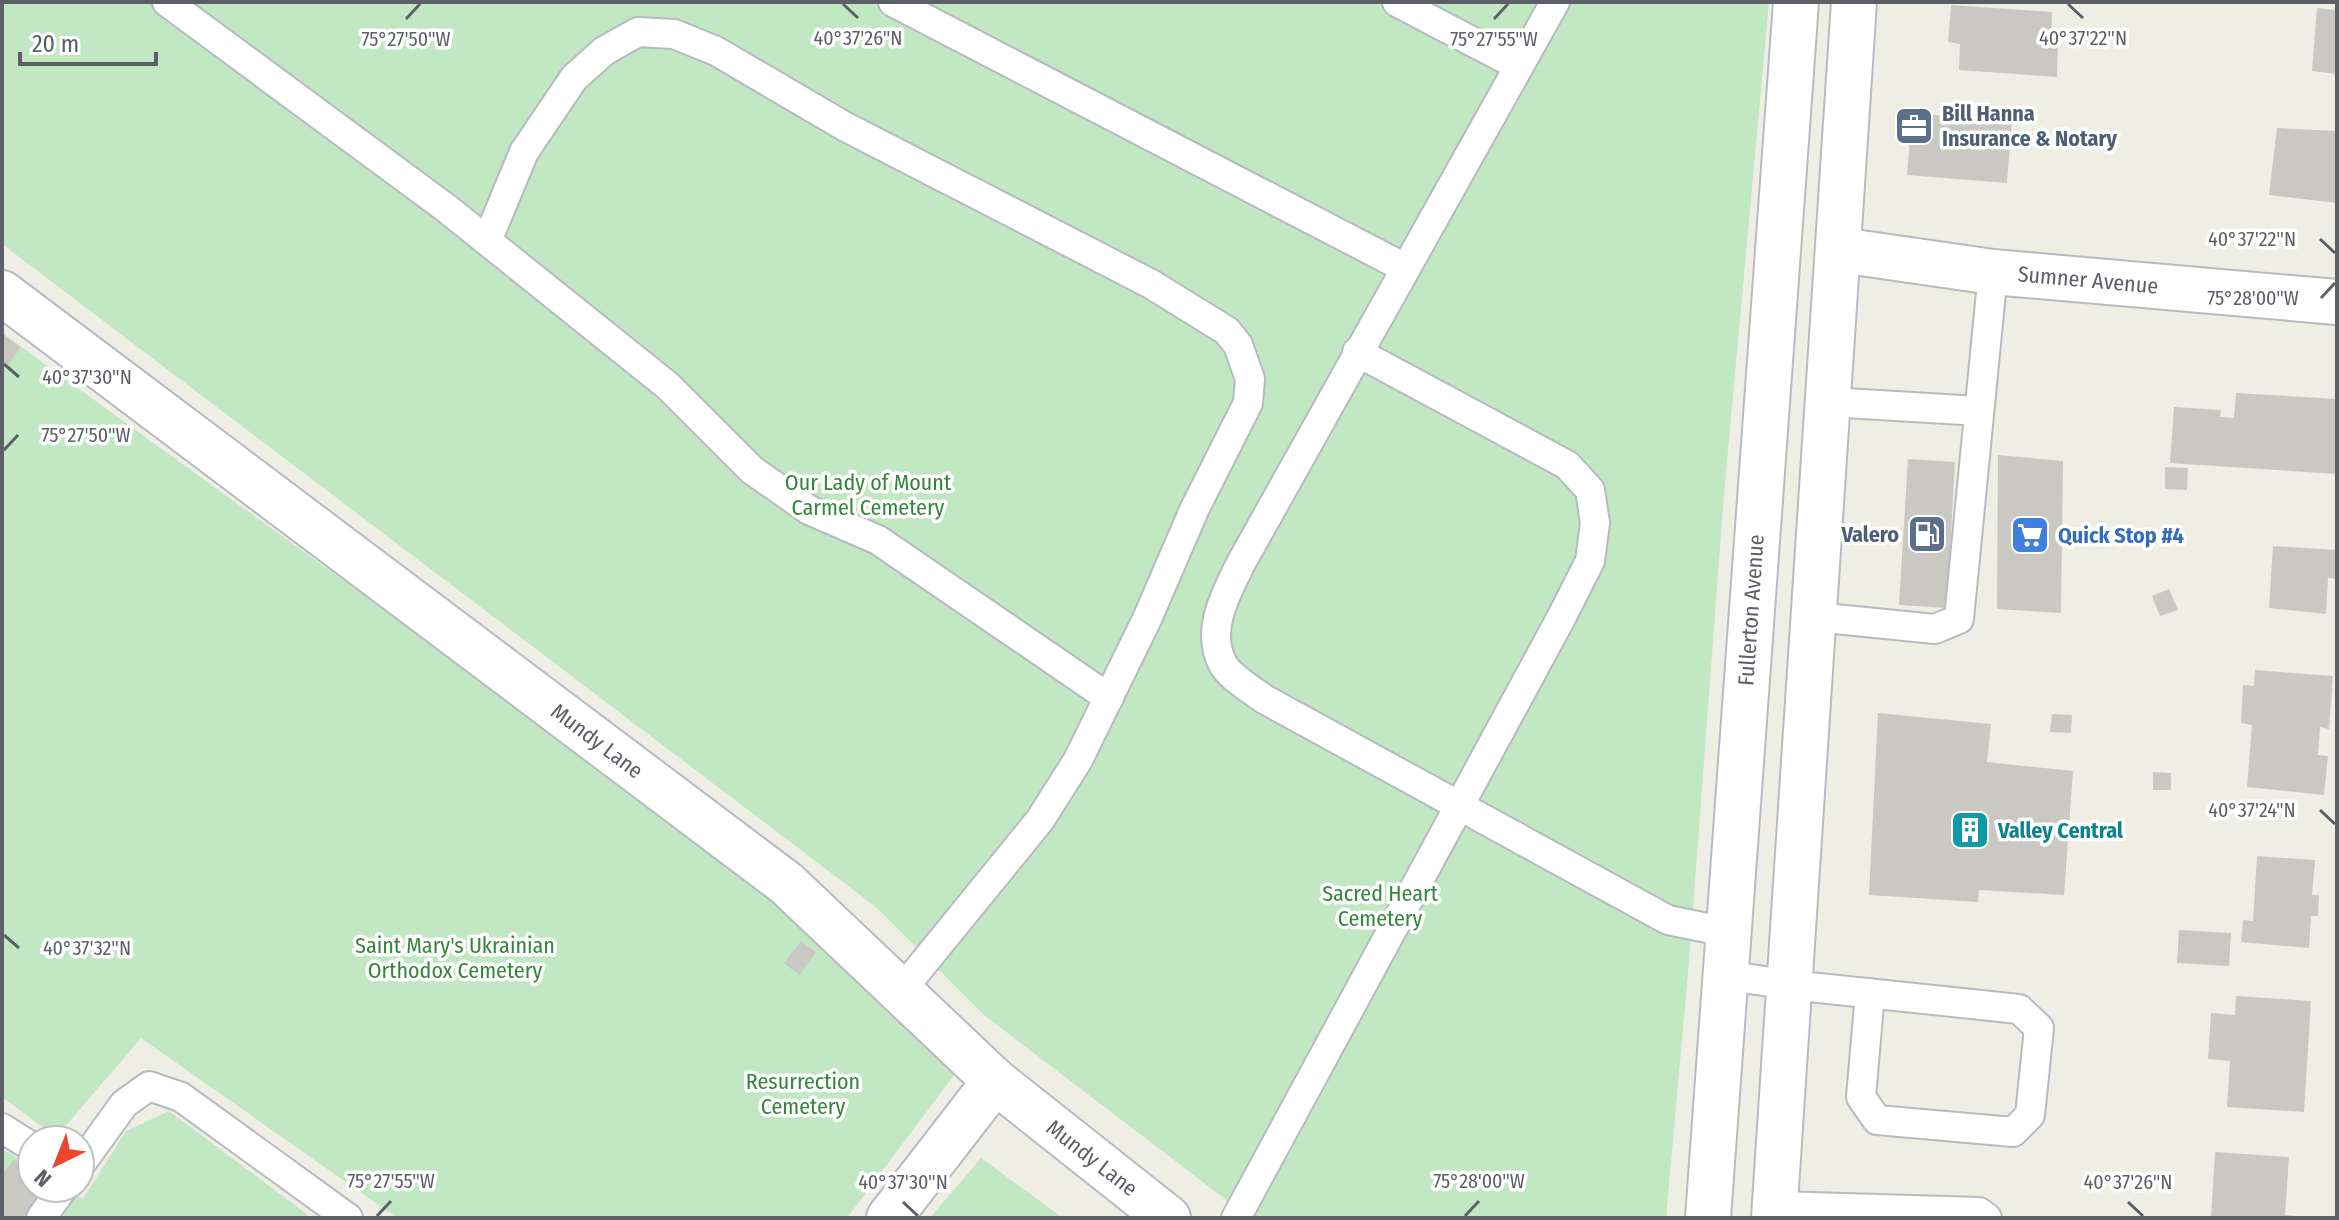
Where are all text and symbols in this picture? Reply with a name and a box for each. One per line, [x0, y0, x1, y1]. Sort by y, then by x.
scale bar [20, 16, 156, 66]
text: 40°37'26"N [814, 26, 902, 50]
text: 40°37'22"N [2039, 26, 2127, 50]
text: 75°27'50"W [361, 27, 451, 51]
text: 75°27'55"W [1450, 27, 1538, 51]
text: 20 m [32, 30, 79, 58]
place label: Bill Hanna Insurance & Notary [1942, 100, 2117, 152]
office icon: Bill Hanna Insurance & Notary [1893, 105, 1935, 147]
text: 40°37'22"N [2208, 227, 2296, 251]
street label: Sumner Avenue [2017, 260, 2159, 300]
text: 75°28'00"W [2207, 286, 2299, 310]
text: 40°37'30"N [42, 365, 132, 389]
text: 75°27'50"W [41, 423, 131, 447]
park label: Our Lady of Mount Carmel Cemetery [785, 469, 952, 521]
fuel station icon: Valero [1906, 513, 1948, 555]
supermarket icon: Quick Stop #4 [2009, 514, 2051, 556]
place label: Valero [1840, 521, 1899, 548]
place label: Quick Stop #4 [2058, 522, 2184, 549]
street label: Fullerton Avenue [1732, 533, 1770, 687]
street label: Mundy Lane [546, 698, 648, 784]
text: 40°37'24"N [2208, 798, 2296, 822]
building icon: Valley Central [1949, 809, 1991, 851]
place label: Valley Central [1997, 817, 2124, 844]
park label: Sacred Heart Cemetery [1322, 880, 1439, 932]
park label: Saint Mary's Ukrainian Orthodox Cemetery [355, 932, 555, 984]
text: 40°37'32"N [43, 936, 131, 960]
park label: Resurrection Cemetery [746, 1068, 860, 1120]
street label: Mundy Lane [1041, 1114, 1143, 1202]
north arrow [16, 1124, 96, 1204]
text: N [29, 1164, 57, 1193]
text: 75°27'55"W [347, 1169, 435, 1193]
text: 75°28'00"W [1433, 1169, 1525, 1193]
text: 40°37'30"N [858, 1170, 948, 1194]
text: 40°37'26"N [2084, 1170, 2172, 1194]

